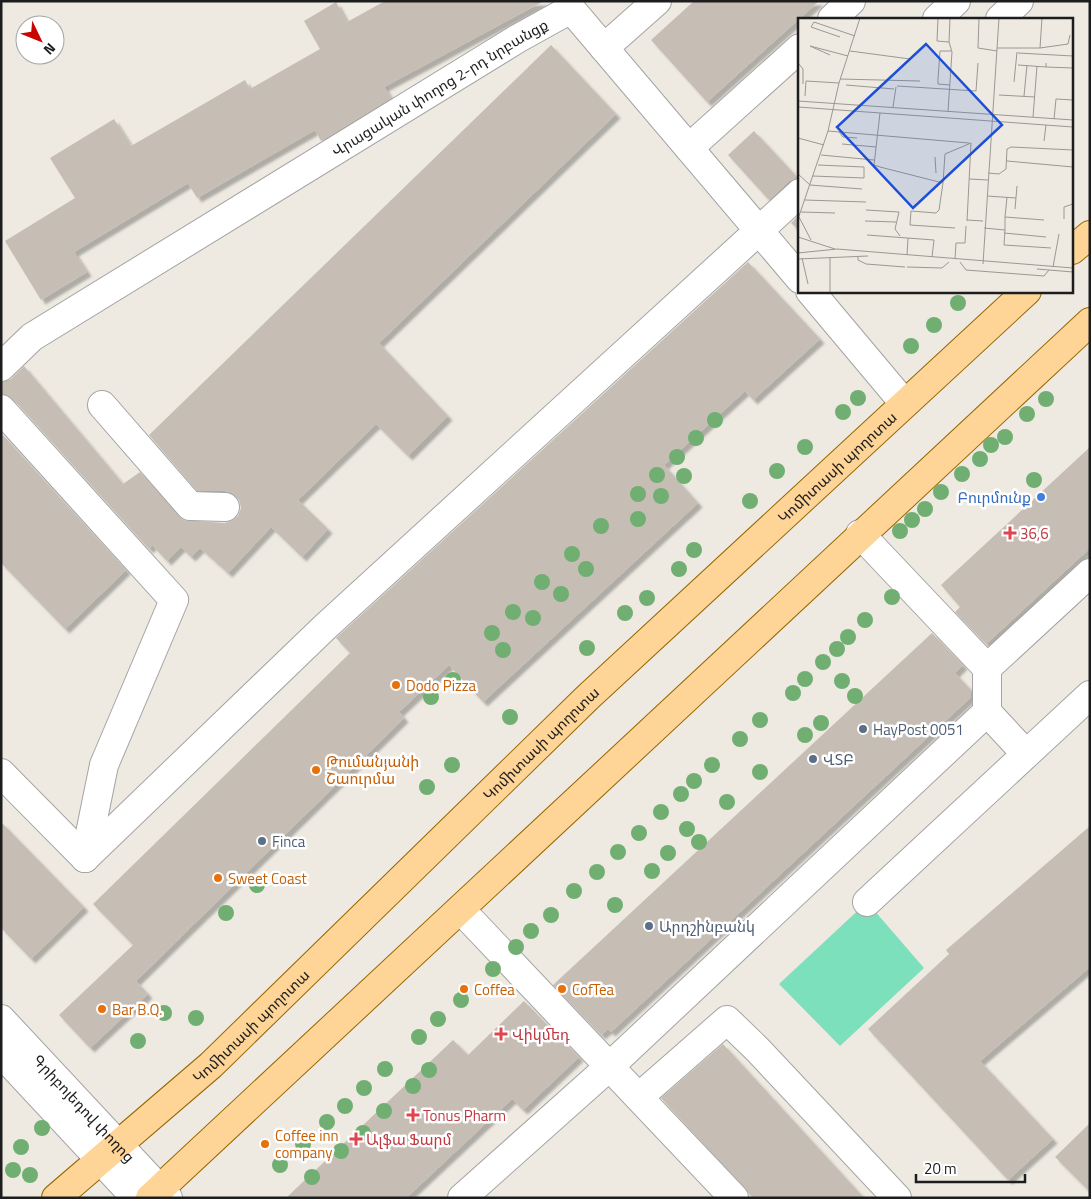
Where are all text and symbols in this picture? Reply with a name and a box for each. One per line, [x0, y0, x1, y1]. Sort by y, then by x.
street label: Վրացական փողոց 2-րդ նրբանցք [327, 13, 552, 162]
north arrow [15, 15, 65, 65]
inset map [798, 18, 1074, 292]
text: N [39, 38, 61, 60]
street label: Կոմիտասի պողոտա [772, 406, 902, 528]
place label: Բուրմունք [957, 486, 1031, 509]
marker: Բուրմունք [1035, 491, 1047, 503]
place label: 36,6 [1020, 522, 1049, 545]
marker: 36,6 [1004, 527, 1016, 539]
place label: Dodo Pizza [406, 674, 477, 697]
marker: Dodo Pizza [390, 679, 402, 691]
street label: Կոմիտասի պողոտա [477, 681, 604, 806]
place label: HayPost 0051 [873, 718, 964, 741]
marker: HayPost 0051 [857, 723, 869, 735]
place label: ՎՏԲ [823, 748, 854, 771]
place label: Թումանյանի Շաուրմա [326, 750, 419, 790]
marker: ՎՏԲ [807, 753, 819, 765]
marker: Թումանյանի Շաուրմա [310, 764, 322, 776]
place label: Finca [272, 830, 306, 853]
marker: Finca [256, 835, 268, 847]
place label: Sweet Coast [228, 867, 307, 890]
marker: Sweet Coast [212, 872, 224, 884]
place label: Արդշինբանկ [659, 915, 755, 938]
marker: Արդշինբանկ [643, 920, 655, 932]
street label: Կոմիտասի պողոտա [187, 964, 314, 1088]
place label: Coffea [474, 978, 515, 1001]
place label: CofTea [572, 978, 615, 1001]
marker: Coffea [458, 983, 470, 995]
marker: CofTea [556, 983, 568, 995]
place label: Bar B.Q. [112, 998, 163, 1021]
marker: Bar B.Q. [96, 1003, 108, 1015]
place label: Վիկմեդ [512, 1023, 570, 1046]
marker: Վիկմեդ [494, 1027, 508, 1041]
street label: Գրիբոյեդով փողոց [28, 1049, 141, 1167]
place label: Tonus Pharm [423, 1104, 506, 1127]
marker: Tonus Pharm [407, 1109, 419, 1121]
place label: Coffee inn company [275, 1124, 339, 1164]
place label: Ալֆա Ֆարմ [366, 1128, 451, 1151]
marker: Ալֆա Ֆարմ [350, 1133, 362, 1145]
marker: Coffee inn company [259, 1138, 271, 1150]
scale bar [916, 1152, 1025, 1184]
text: 20 m [924, 1157, 957, 1180]

